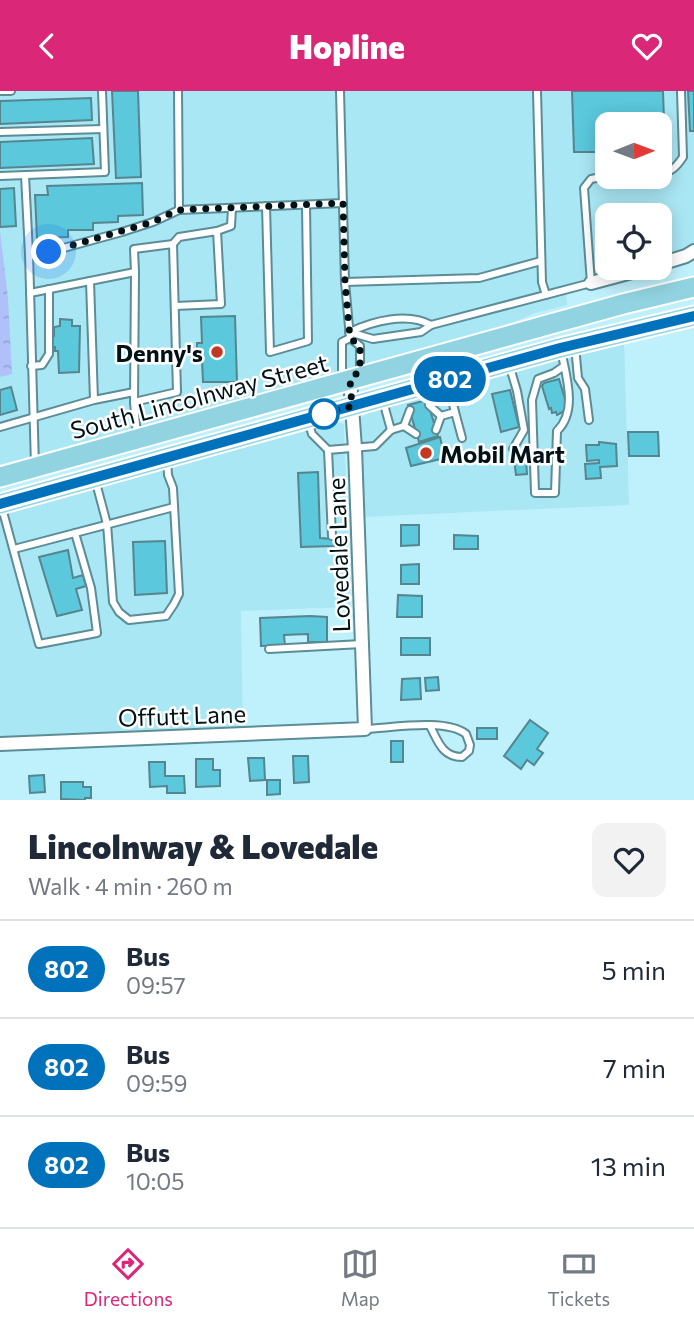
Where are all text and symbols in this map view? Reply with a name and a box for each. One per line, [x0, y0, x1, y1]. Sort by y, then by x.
text: Hopline [289, 26, 405, 66]
icon: back [28, 27, 66, 65]
icon: heart [628, 27, 666, 65]
north arrow [595, 112, 672, 189]
map controls [595, 112, 672, 280]
button: locate [595, 203, 672, 280]
your location [31, 234, 66, 269]
place label: Denny's [116, 338, 203, 367]
marker: Denny's [209, 344, 225, 360]
street label: South Lincolnway Street [67, 348, 331, 444]
line badge: 802 [410, 356, 490, 402]
text: 802 [428, 364, 472, 393]
unlabelled marker [309, 399, 339, 429]
place label: Mobil Mart [440, 439, 565, 468]
marker: Mobil Mart [418, 445, 434, 461]
street label: Lovedale Lane [321, 477, 355, 633]
street label: Offutt Lane [117, 698, 247, 732]
button: heart [592, 823, 666, 897]
text: Lincolnway & Lovedale [28, 825, 378, 866]
text: Walk · 4 min · 260 m [28, 872, 233, 900]
text: Bus [126, 940, 170, 971]
text: 802 [44, 954, 89, 983]
text: 5 min [602, 954, 666, 985]
text: 09:57 [126, 971, 186, 999]
text: Bus [126, 1038, 170, 1069]
text: 802 [44, 1052, 89, 1081]
text: 7 min [603, 1052, 666, 1083]
text: 09:59 [126, 1069, 188, 1097]
text: Bus [126, 1136, 170, 1167]
text: 802 [44, 1150, 89, 1179]
text: 13 min [591, 1150, 666, 1181]
text: 10:05 [126, 1167, 185, 1195]
tab: Directions [84, 1245, 173, 1310]
tab: Map [341, 1245, 380, 1310]
tab: Tickets [547, 1245, 610, 1310]

